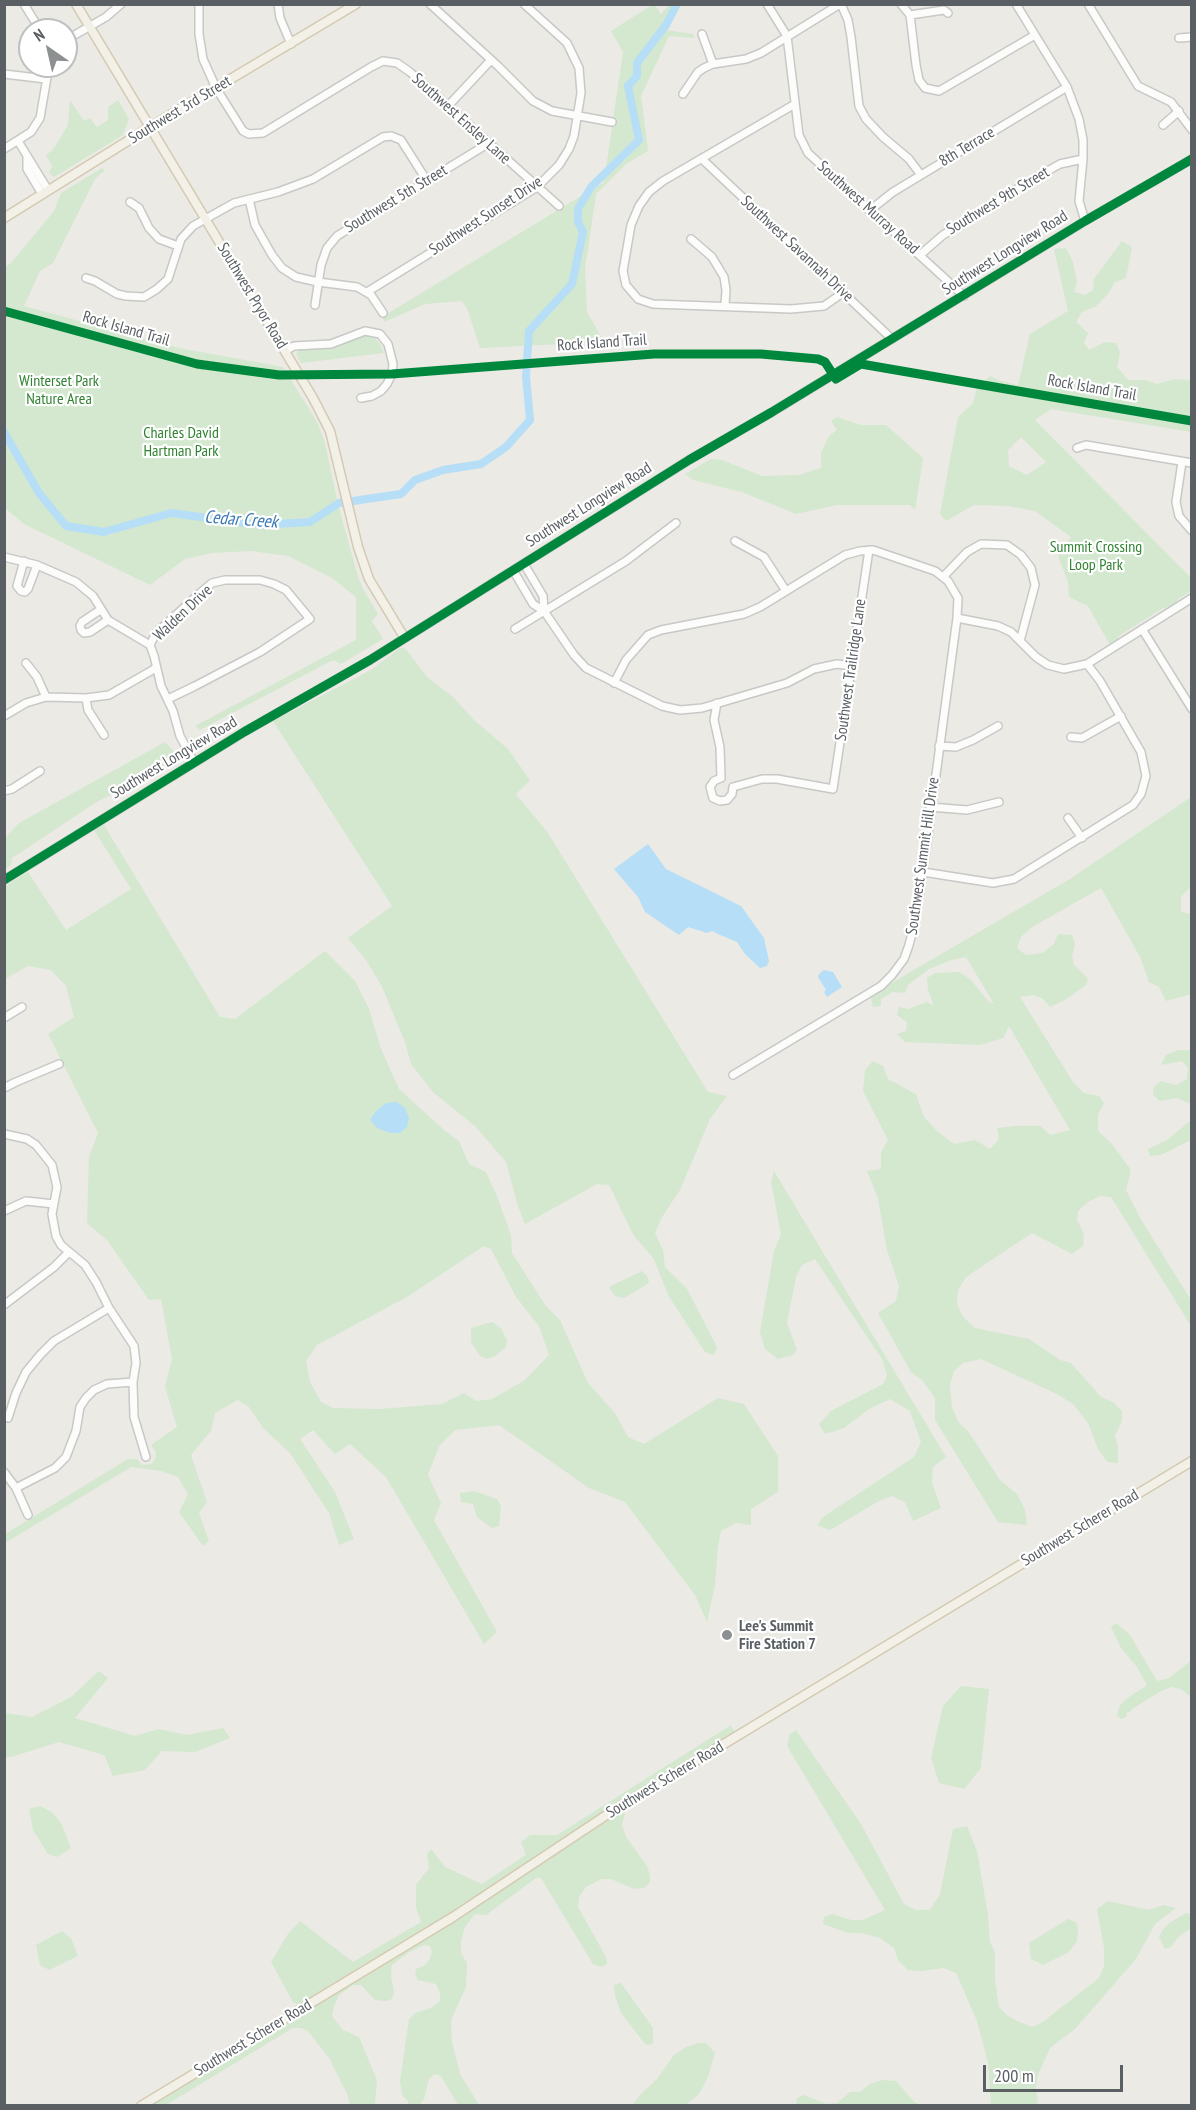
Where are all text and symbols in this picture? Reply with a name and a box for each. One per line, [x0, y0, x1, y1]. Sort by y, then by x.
north arrow [18, 18, 78, 78]
text: N [30, 24, 48, 45]
street label: Southwest Ensley Lane [408, 70, 514, 168]
street label: Southwest 3rd Street [125, 72, 235, 148]
street label: 8th Terrace [936, 123, 998, 171]
street label: Southwest Murray Road [813, 157, 923, 259]
street label: Southwest 5th Street [341, 161, 451, 237]
street label: Southwest 9th Street [943, 163, 1053, 239]
street label: Southwest Sunset Drive [426, 172, 546, 260]
street label: Southwest Savannah Drive [737, 192, 857, 306]
street label: Southwest Longview Road [939, 207, 1071, 299]
street label: Southwest Pryor Road [213, 239, 291, 353]
street label: Rock Island Trail [80, 307, 172, 351]
street label: Rock Island Trail [557, 330, 647, 356]
park label: Winterset Park Nature Area [19, 371, 99, 409]
street label: Rock Island Trail [1046, 371, 1138, 405]
park label: Charles David Hartman Park [143, 423, 219, 461]
street label: Southwest Longview Road [523, 459, 655, 551]
water label: Cedar Creek [204, 507, 278, 533]
park label: Summit Crossing Loop Park [1050, 537, 1142, 575]
street label: Walden Drive [150, 581, 216, 645]
street label: Southwest Trailridge Lane [832, 598, 870, 742]
street label: Southwest Longview Road [107, 713, 241, 803]
street label: Southwest Summit Hill Drive [902, 776, 944, 936]
street label: Southwest Scherer Road [1018, 1485, 1142, 1571]
place label: Lee's Summit Fire Station 7 [739, 1616, 816, 1654]
marker: Lee's Summit Fire Station 7 [720, 1628, 734, 1642]
street label: Southwest Scherer Road [603, 1737, 727, 1823]
street label: Southwest Scherer Road [191, 1995, 315, 2081]
scale bar [986, 2053, 1126, 2091]
text: 200 m [994, 2064, 1034, 2087]

